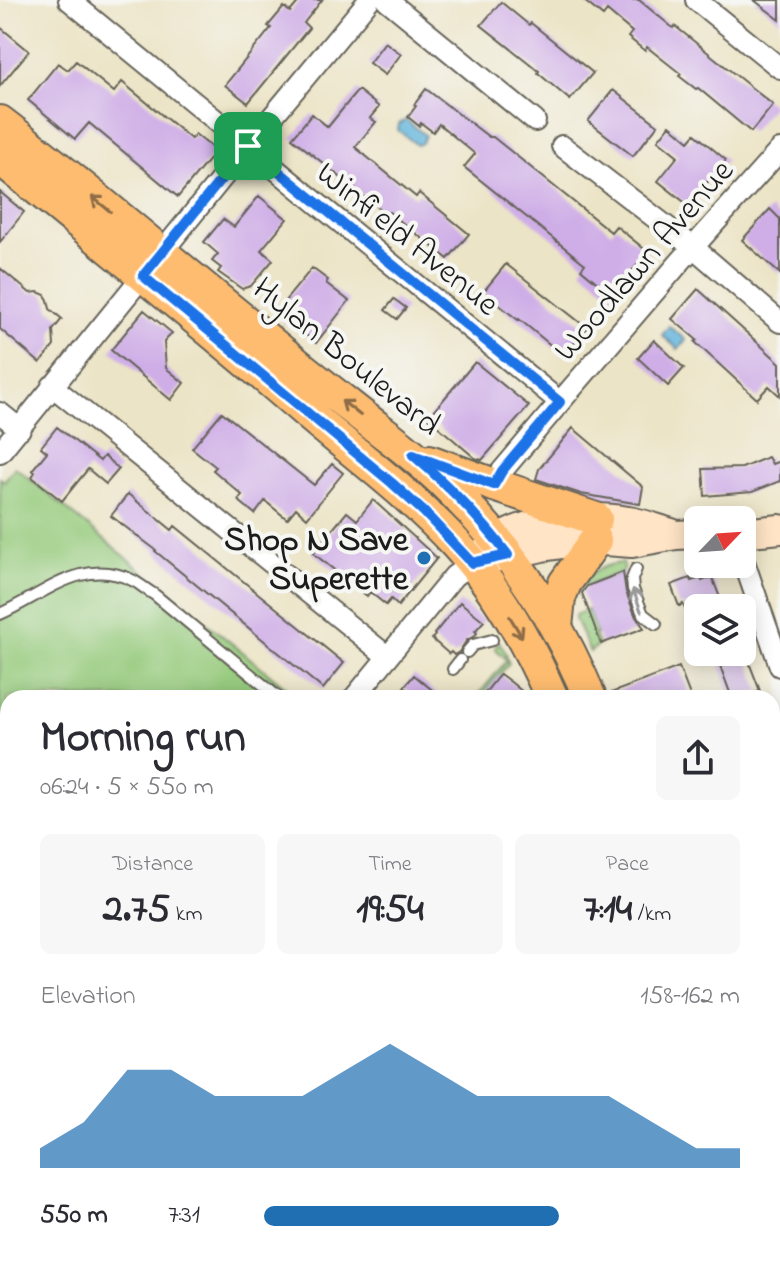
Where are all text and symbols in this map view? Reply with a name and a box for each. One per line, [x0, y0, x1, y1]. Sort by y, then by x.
pin [214, 112, 282, 180]
icon: arrive [226, 124, 270, 168]
street label: Woodlawn Avenue [543, 149, 748, 374]
street label: Winfield Avenue [304, 150, 509, 330]
one-way arrow [91, 195, 112, 213]
street label: Hylan Boulevard [240, 266, 451, 450]
one-way arrow [341, 399, 363, 416]
north arrow [684, 506, 756, 578]
map controls [684, 506, 756, 666]
place label: Shop N Save Superette [224, 517, 409, 606]
marker: Shop N Save Superette [415, 549, 433, 567]
one-way arrow [629, 587, 644, 612]
button: layers [684, 594, 756, 666]
one-way arrow [508, 615, 524, 638]
text: Morning run [40, 707, 246, 771]
button: share [656, 716, 740, 800]
text: 06:24 · 5 × 550 m [40, 769, 214, 807]
text: Distance [112, 849, 193, 881]
text: Time [368, 849, 412, 881]
text: Pace [606, 849, 649, 881]
text: 2.75 [103, 881, 170, 940]
text: 19:54 [356, 881, 424, 940]
text: 7:14 [583, 881, 632, 940]
text: km [170, 899, 202, 931]
text: /km [632, 899, 671, 931]
text: Elevation [40, 978, 136, 1016]
text: 158–162 m [640, 978, 740, 1016]
text: 550 m [40, 1197, 108, 1235]
text: 7:31 [168, 1197, 200, 1235]

